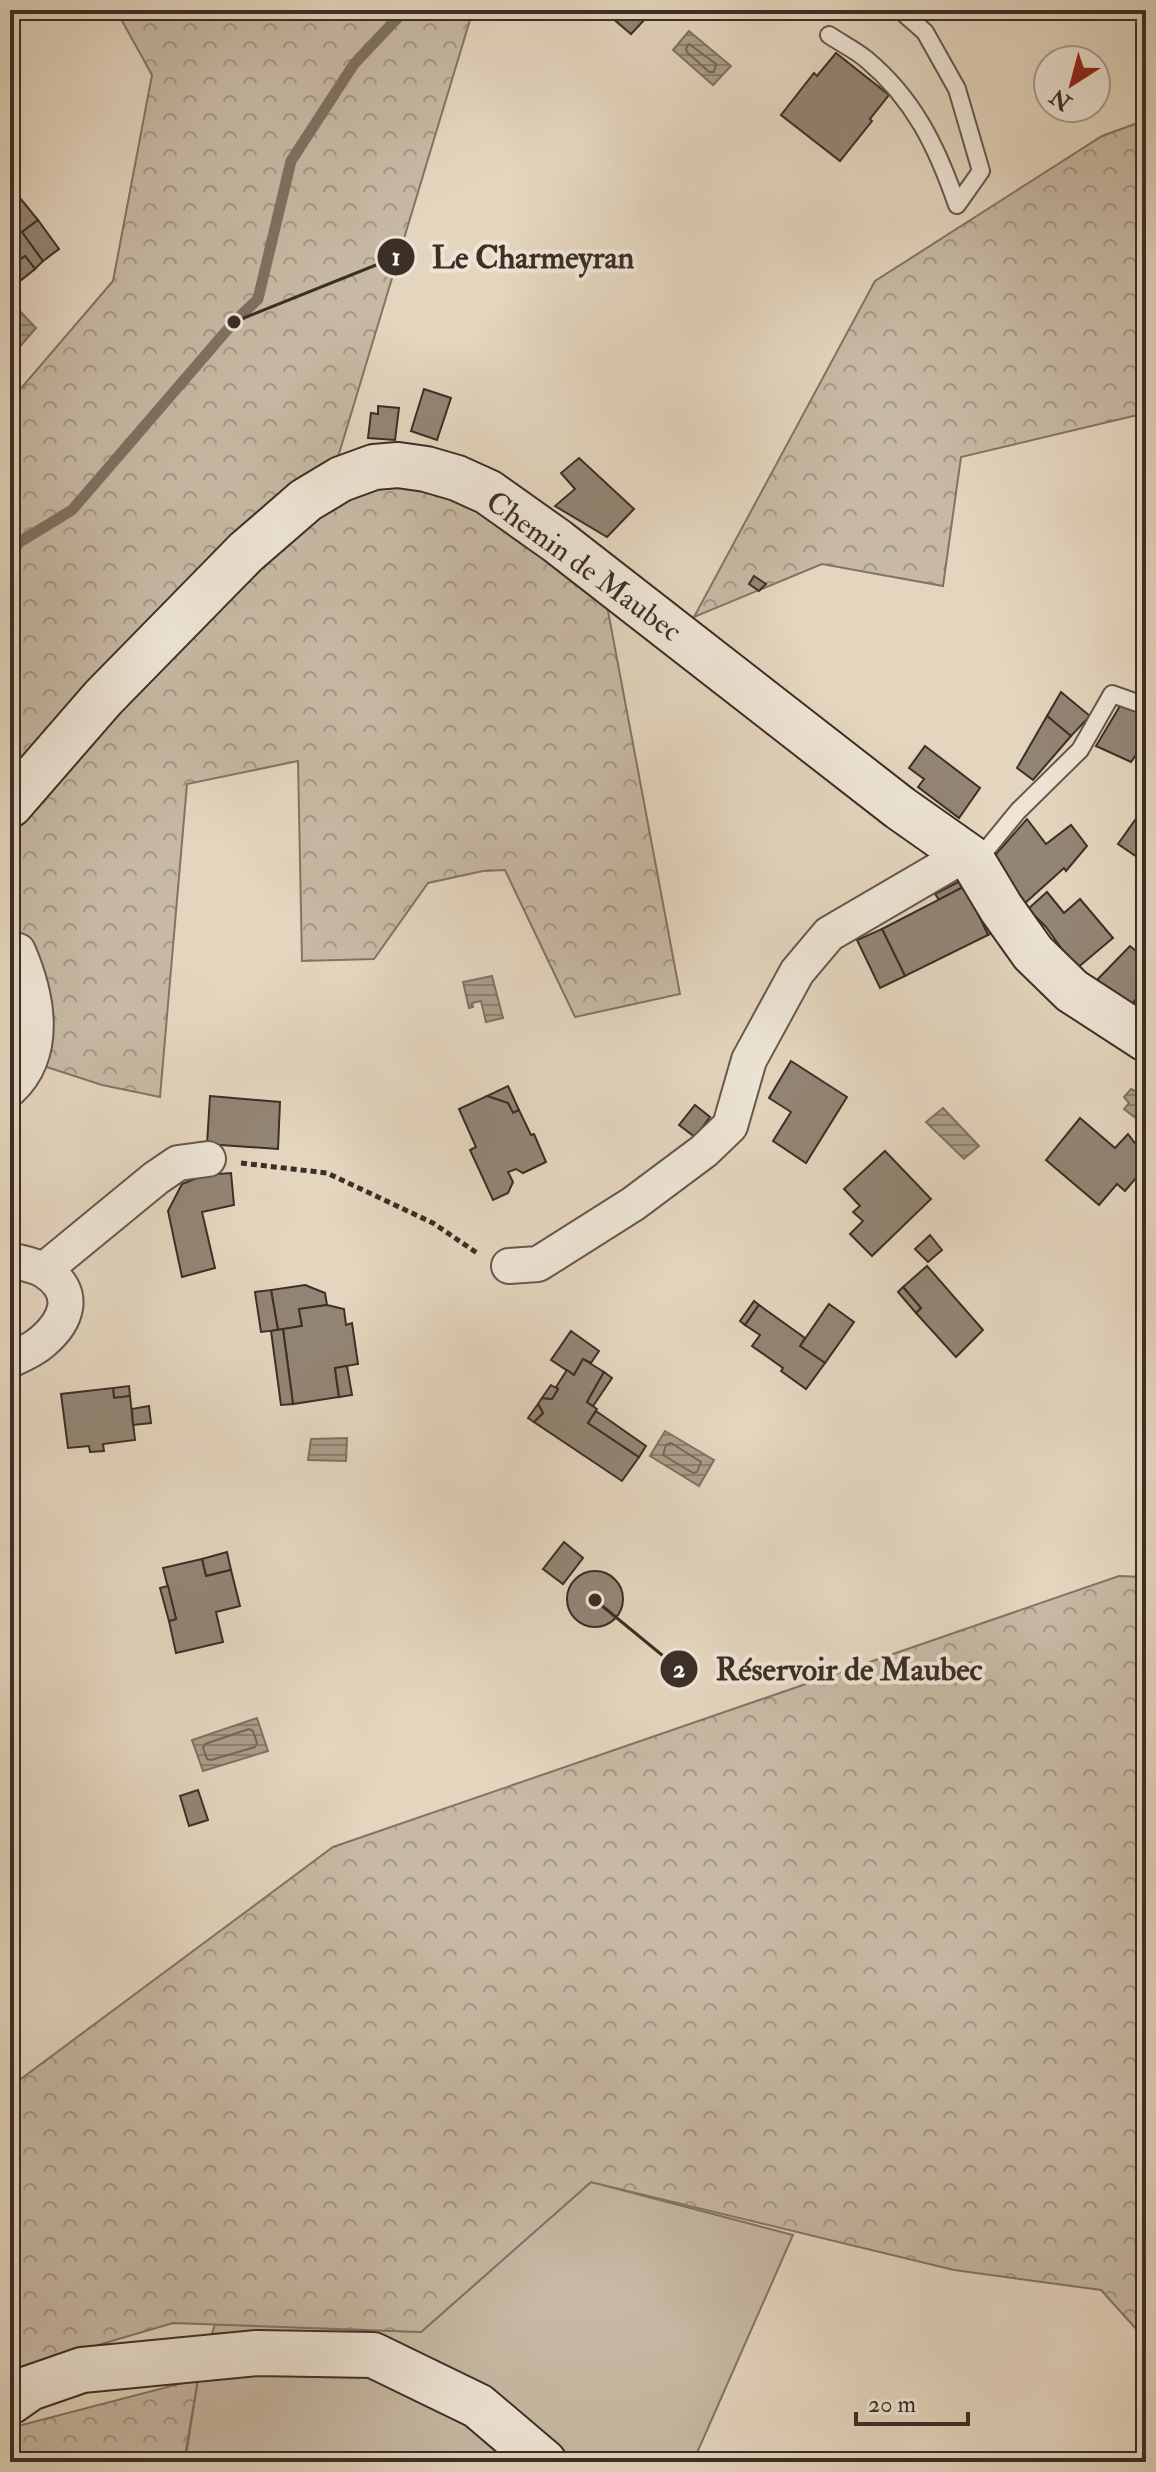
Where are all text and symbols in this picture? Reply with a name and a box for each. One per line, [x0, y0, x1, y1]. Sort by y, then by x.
north arrow [1032, 44, 1112, 124]
text: N [1044, 82, 1078, 117]
callout: Le Charmeyran [376, 229, 650, 285]
text: Le Charmeyran [432, 238, 635, 278]
text: 1 [392, 242, 400, 273]
street label: Chemin de Maubec [479, 483, 689, 650]
callout: Réservoir de Maubec [659, 1641, 998, 1697]
text: Réservoir de Maubec [716, 1650, 983, 1690]
text: 2 [673, 1654, 685, 1685]
scale bar [856, 2376, 968, 2426]
text: 20 m [868, 2389, 917, 2420]

